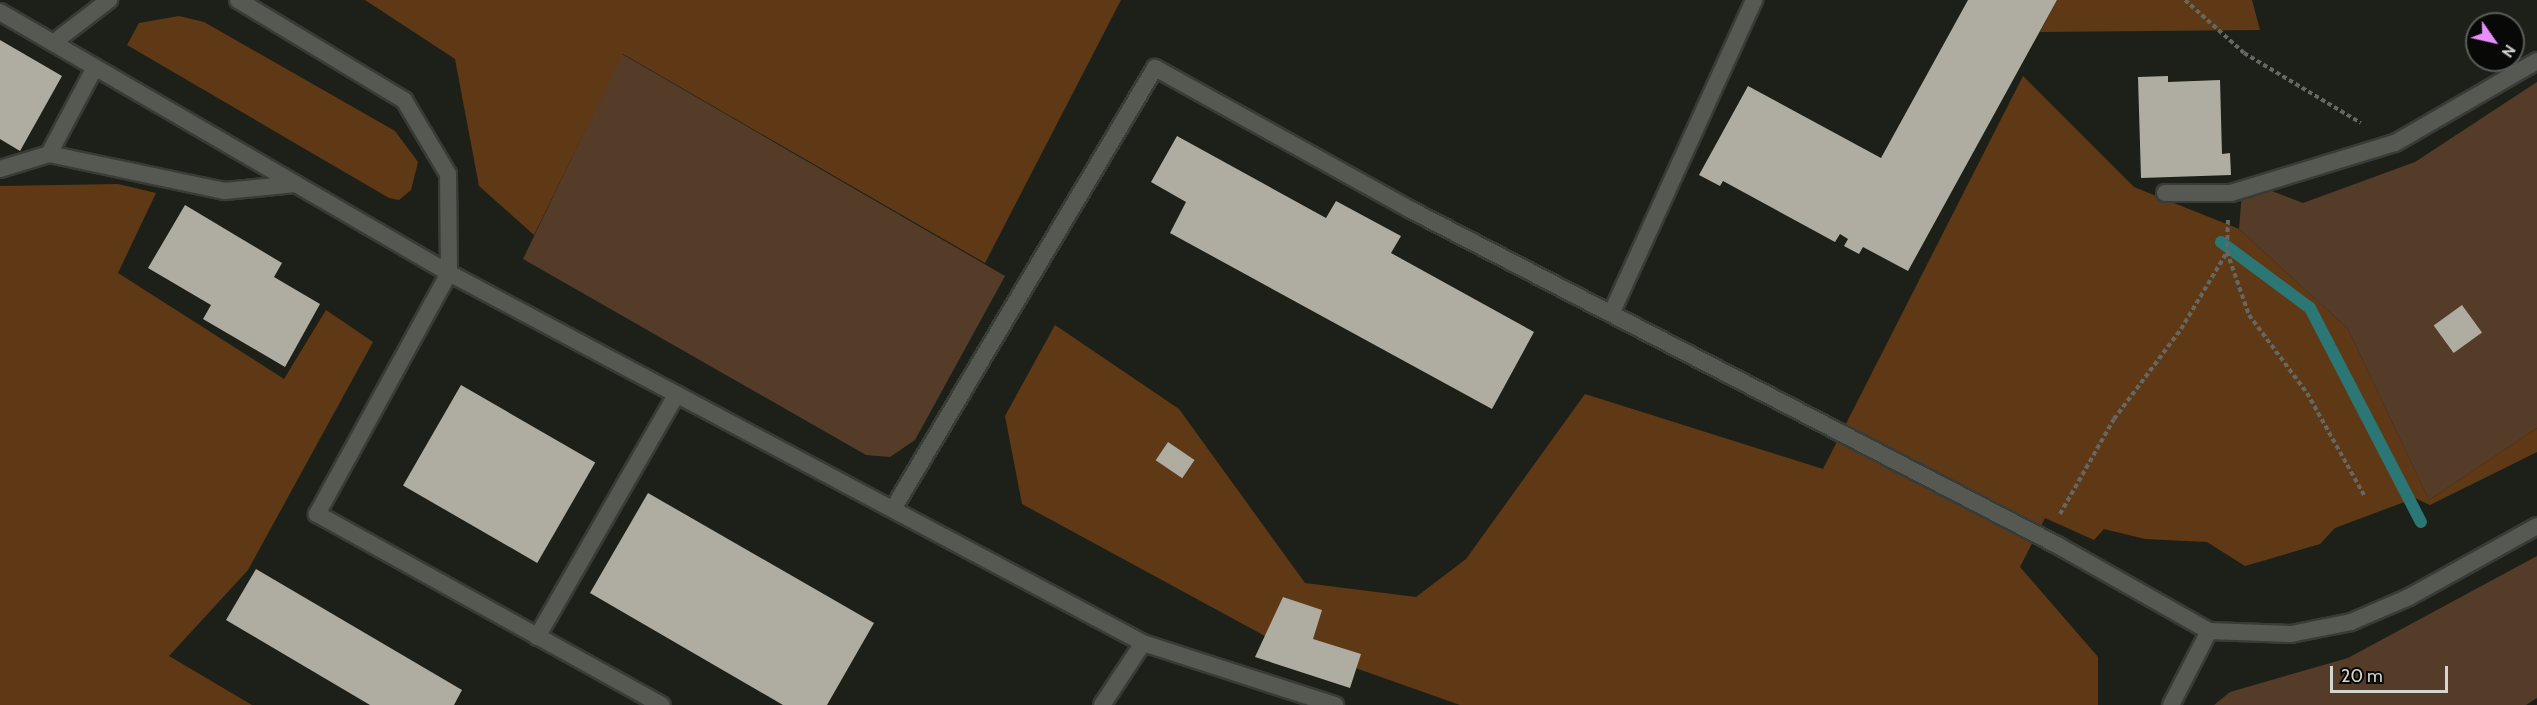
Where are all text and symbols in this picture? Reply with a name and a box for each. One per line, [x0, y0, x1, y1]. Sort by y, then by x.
north arrow [2465, 12, 2525, 72]
text: N [2498, 41, 2520, 61]
scale bar [2333, 654, 2452, 692]
text: 20 m [2341, 665, 2383, 687]

